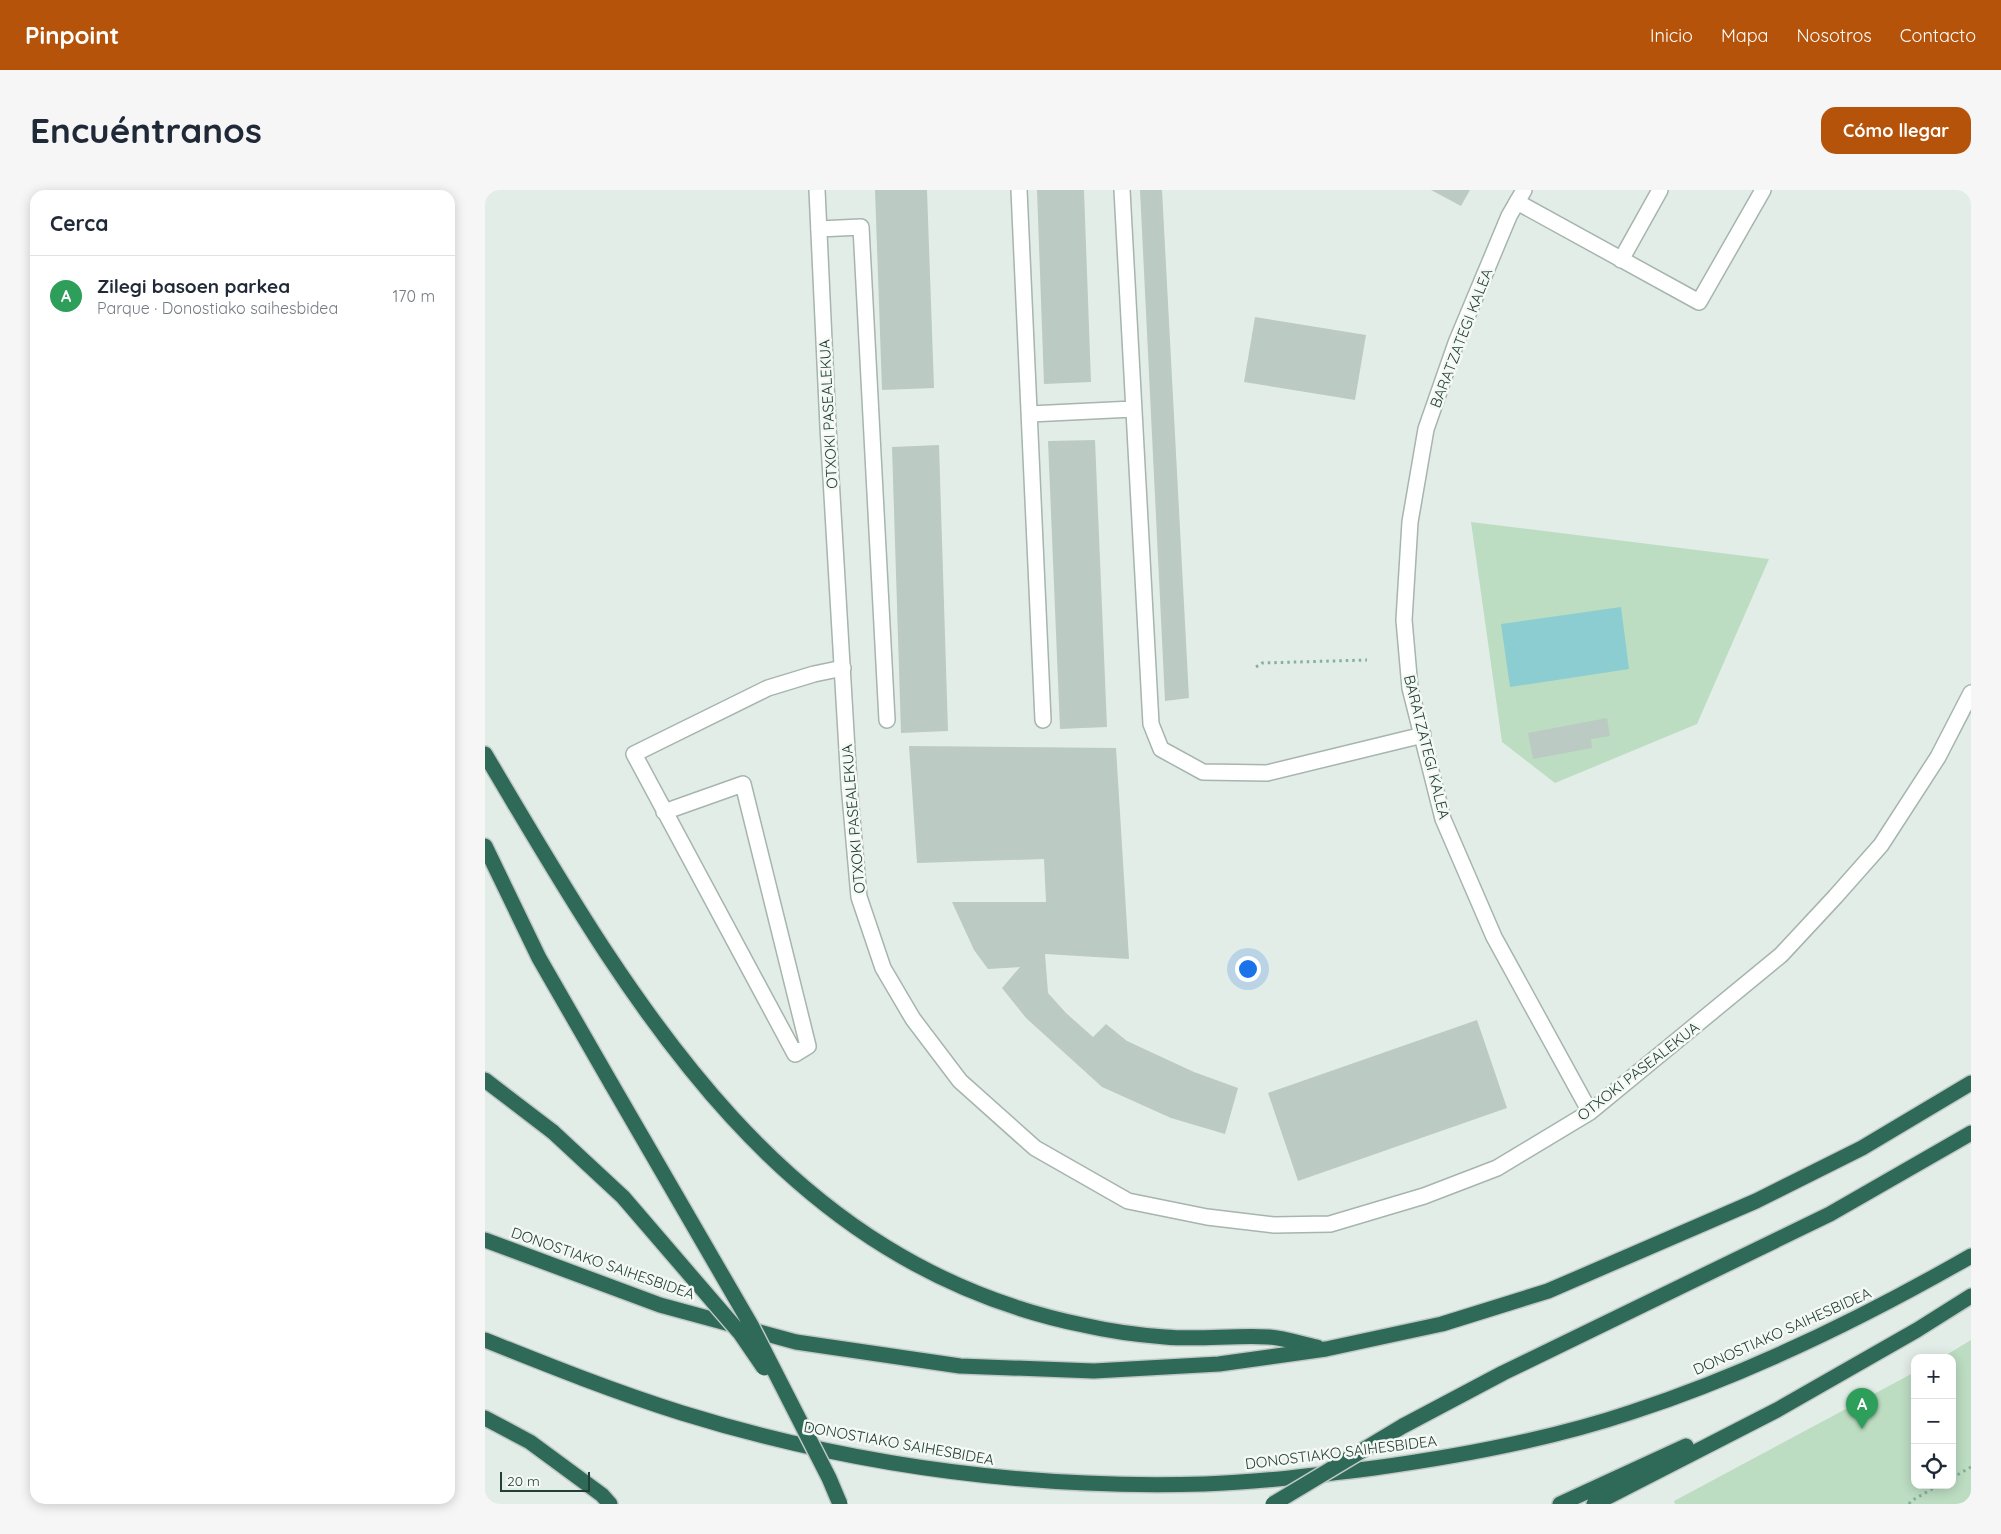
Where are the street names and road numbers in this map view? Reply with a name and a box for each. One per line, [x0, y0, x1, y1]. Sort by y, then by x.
street label: BARATZATEGI KALEA [1426, 265, 1496, 411]
street label: OTXOKI PASEALEKUA [815, 338, 841, 489]
street label: BARATZATEGI KALEA [1400, 673, 1454, 821]
street label: OTXOKI PASEALEKUA [837, 743, 869, 894]
street label: OTXOKI PASEALEKUA [1573, 1017, 1703, 1125]
street label: DONOSTIAKO SAIHESBIDEA [509, 1223, 698, 1304]
street label: DONOSTIAKO SAIHESBIDEA [1690, 1283, 1874, 1379]
street label: DONOSTIAKO SAIHESBIDEA [802, 1417, 996, 1469]
street label: DONOSTIAKO SAIHESBIDEA [1244, 1431, 1438, 1473]

